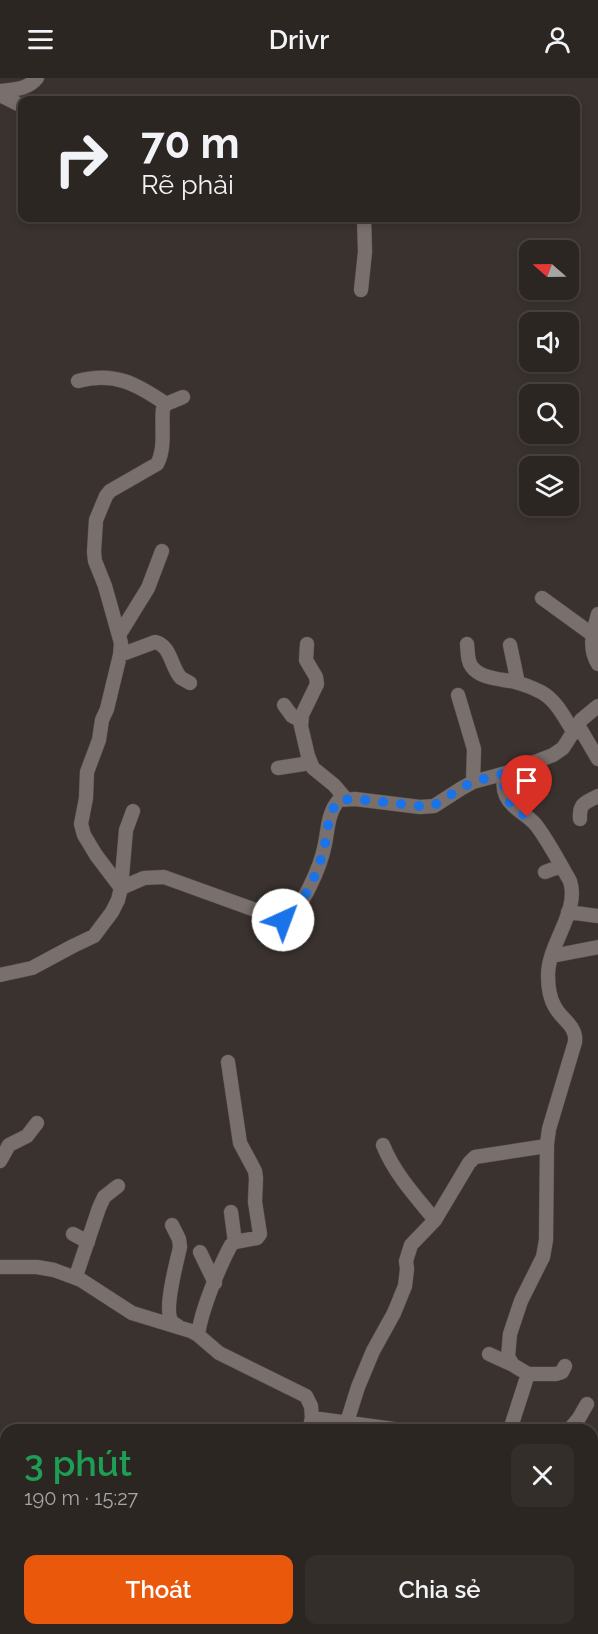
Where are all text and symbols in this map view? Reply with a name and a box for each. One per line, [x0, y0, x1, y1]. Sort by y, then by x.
icon: menu [24, 23, 57, 56]
icon: person [541, 23, 574, 56]
text: Drivr [269, 24, 329, 55]
text: 70 m [141, 119, 240, 168]
icon: right [42, 120, 120, 198]
text: Rẽ phải [141, 169, 234, 200]
north arrow [519, 240, 579, 300]
map controls [519, 240, 579, 516]
button: sound [519, 312, 579, 372]
button: search [519, 384, 579, 444]
button: layers [519, 456, 579, 516]
pin [501, 755, 552, 817]
icon: arrive [510, 764, 543, 797]
position arrow [251, 888, 315, 952]
text: 3 phút [24, 1442, 132, 1484]
button: close [511, 1444, 574, 1507]
text: 190 m · 15:27 [24, 1486, 138, 1510]
button: Thoát [24, 1555, 293, 1624]
button: Chia sẻ [305, 1555, 574, 1624]

